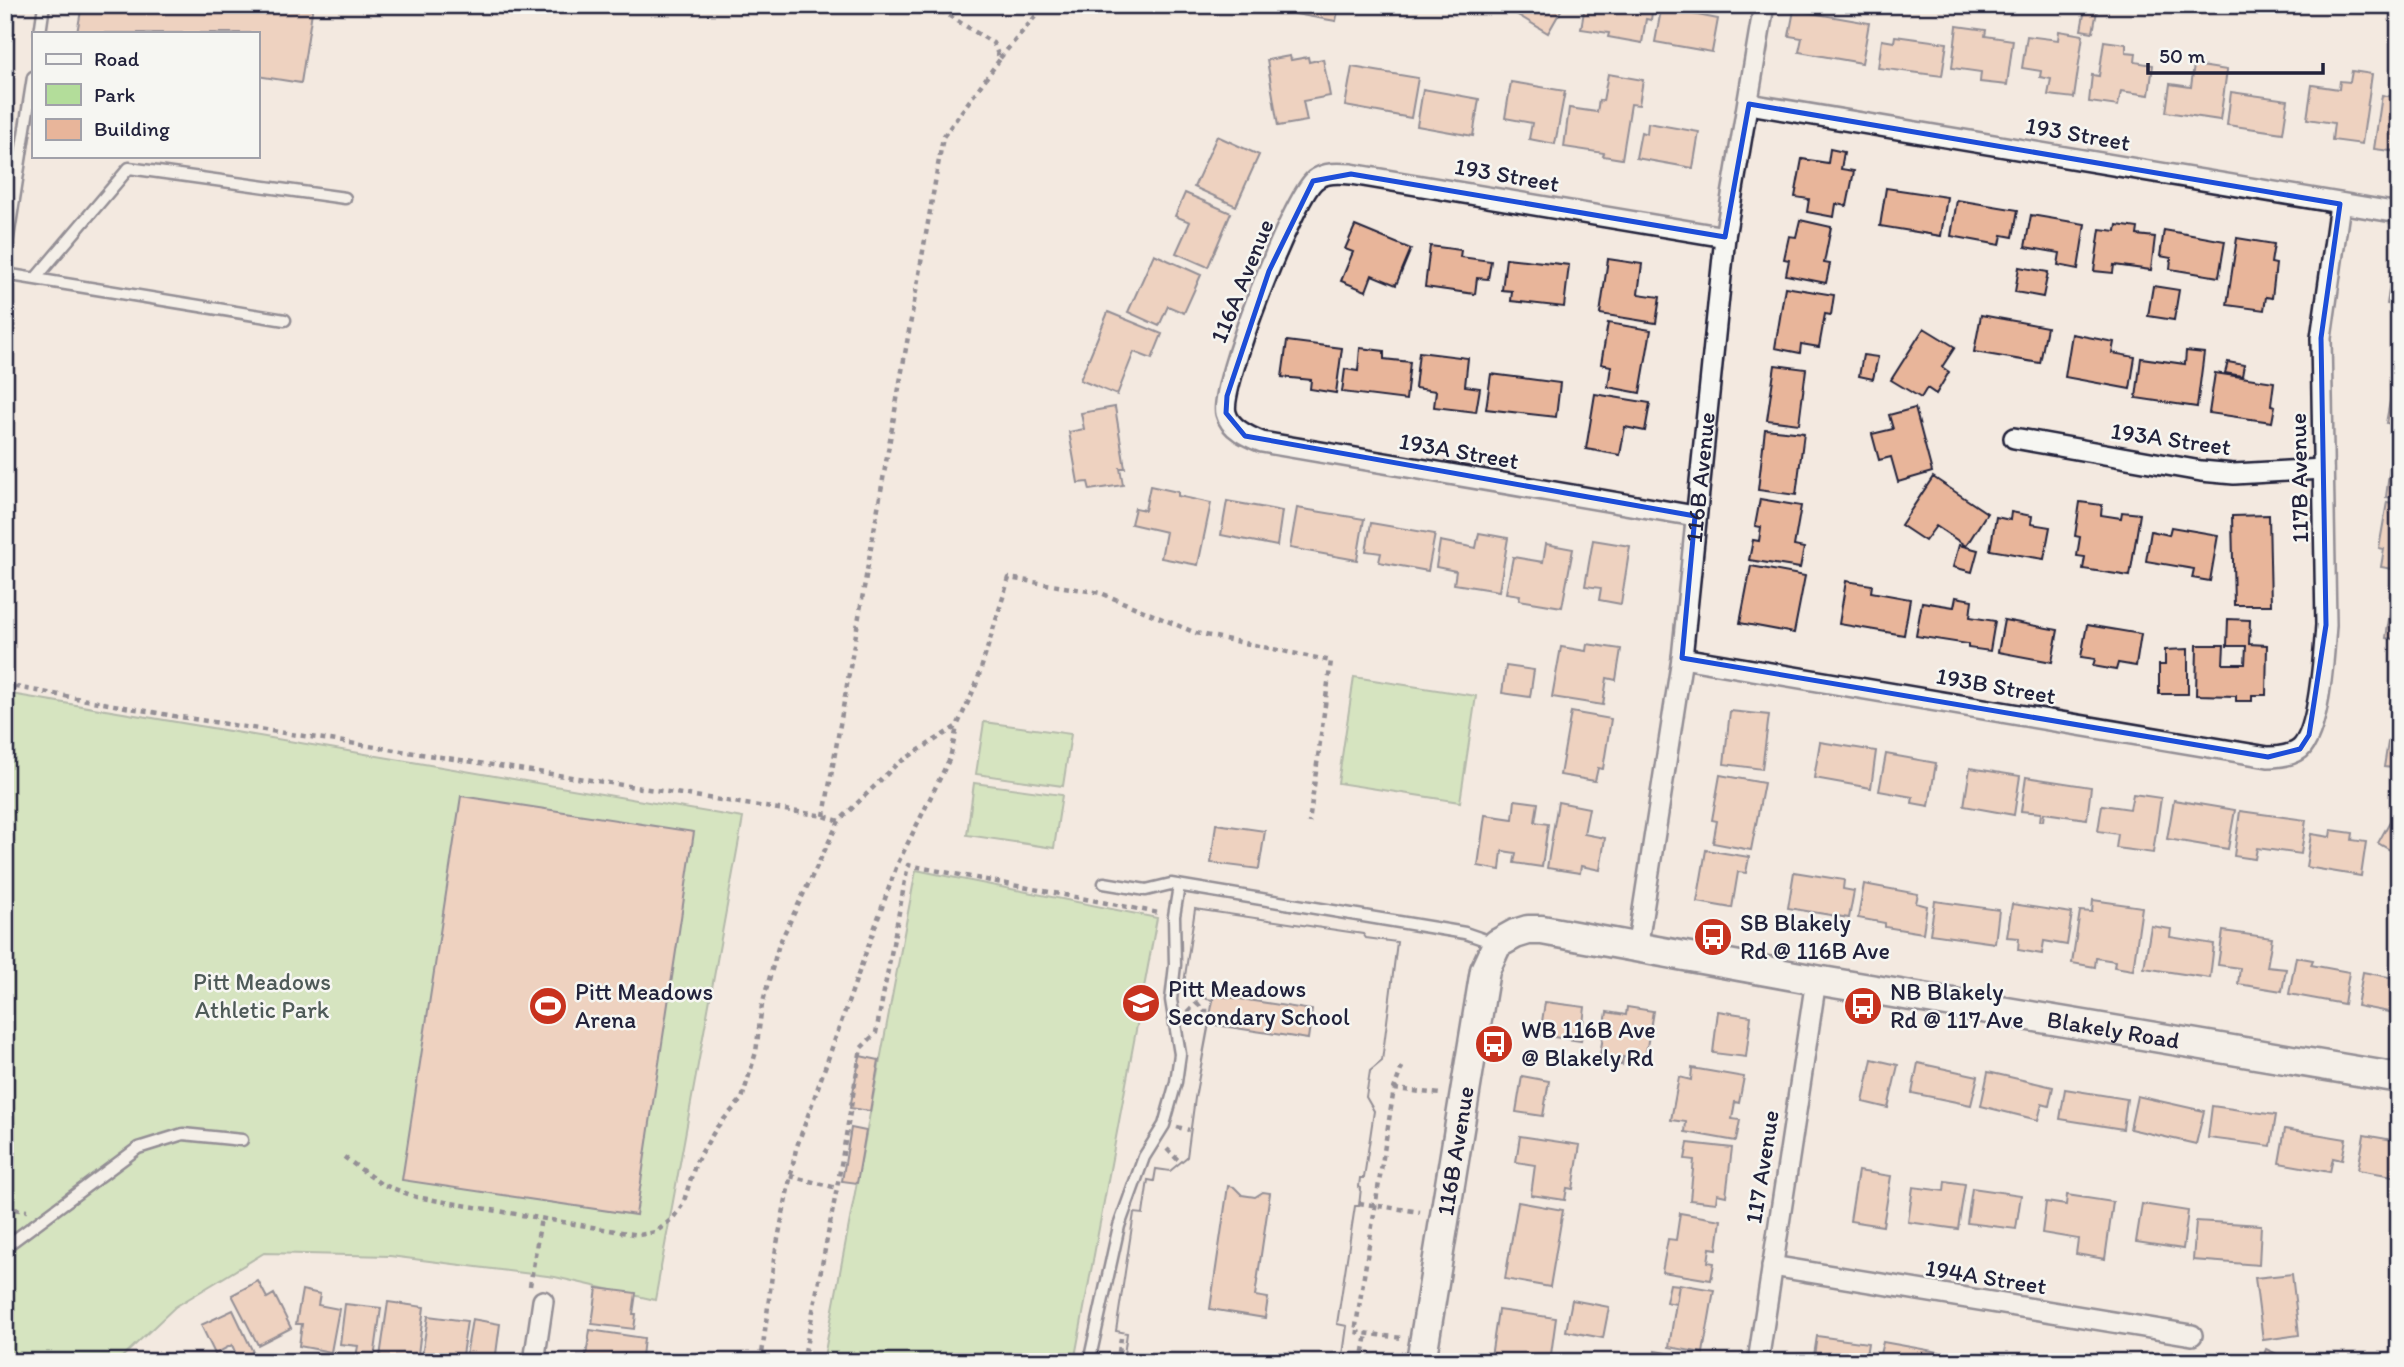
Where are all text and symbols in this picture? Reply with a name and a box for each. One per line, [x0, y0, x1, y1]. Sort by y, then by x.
legend [32, 32, 259, 158]
scale bar [2148, 32, 2324, 76]
text: 50 m [2159, 43, 2206, 68]
text: Road [94, 46, 140, 71]
text: Park [94, 82, 136, 107]
street label: 193 Street [2024, 110, 2133, 157]
text: Building [94, 116, 170, 141]
street label: 193 Street [1453, 151, 1562, 198]
street label: 116A Avenue [1204, 215, 1280, 347]
street label: 116B Avenue [1679, 411, 1721, 544]
street label: 117B Avenue [2283, 413, 2314, 543]
street label: 193A Street [2109, 416, 2233, 461]
street label: 193A Street [1397, 426, 1521, 475]
street label: 193B Street [1934, 661, 2058, 710]
place label: SB Blakely Rd @ 116B Ave [1740, 908, 1890, 965]
bus stop icon: SB Blakely Rd @ 116B Ave [1692, 916, 1734, 958]
park label: Pitt Meadows Athletic Park [193, 967, 331, 1024]
place label: Pitt Meadows Secondary School [1168, 974, 1350, 1031]
place label: Pitt Meadows Arena [575, 977, 713, 1034]
place label: NB Blakely Rd @ 117 Ave [1890, 977, 2024, 1034]
school or university icon: Pitt Meadows Secondary School [1120, 982, 1162, 1024]
sports icon: Pitt Meadows Arena [527, 985, 569, 1027]
bus stop icon: NB Blakely Rd @ 117 Ave [1842, 985, 1884, 1027]
street label: Blakely Road [2045, 1004, 2182, 1055]
place label: WB 116B Ave @ Blakely Rd [1521, 1015, 1656, 1072]
bus stop icon: WB 116B Ave @ Blakely Rd [1473, 1023, 1515, 1065]
street label: 116B Avenue [1430, 1084, 1480, 1218]
street label: 117 Avenue [1738, 1108, 1785, 1226]
street label: 194A Street [1923, 1253, 2049, 1300]

